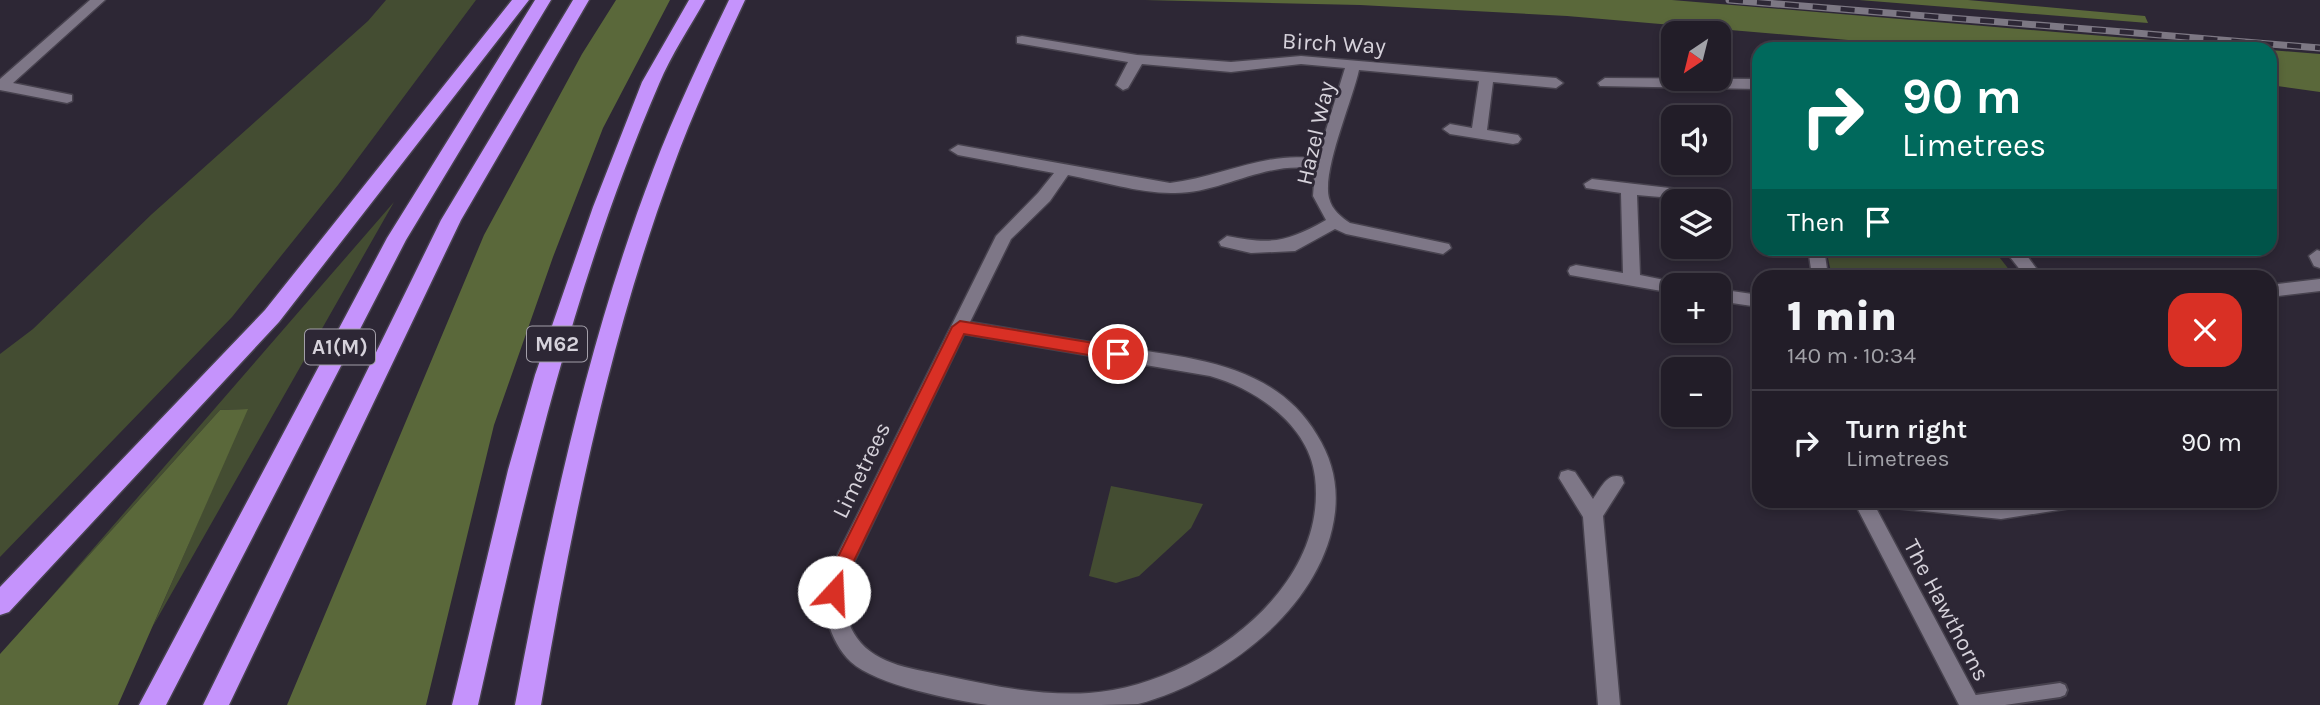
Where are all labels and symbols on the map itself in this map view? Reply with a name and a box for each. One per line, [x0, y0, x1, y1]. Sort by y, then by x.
north arrow [1661, 21, 1731, 91]
street label: Birch Way [1281, 27, 1387, 60]
street label: Hazel Way [1290, 78, 1341, 188]
pin [1088, 324, 1148, 384]
road number: M62 [527, 326, 587, 362]
road number: A1(M) [305, 330, 375, 364]
street label: Limetrees [827, 418, 896, 523]
street label: The Hawthorns [1898, 535, 1995, 686]
position arrow [797, 555, 871, 629]

